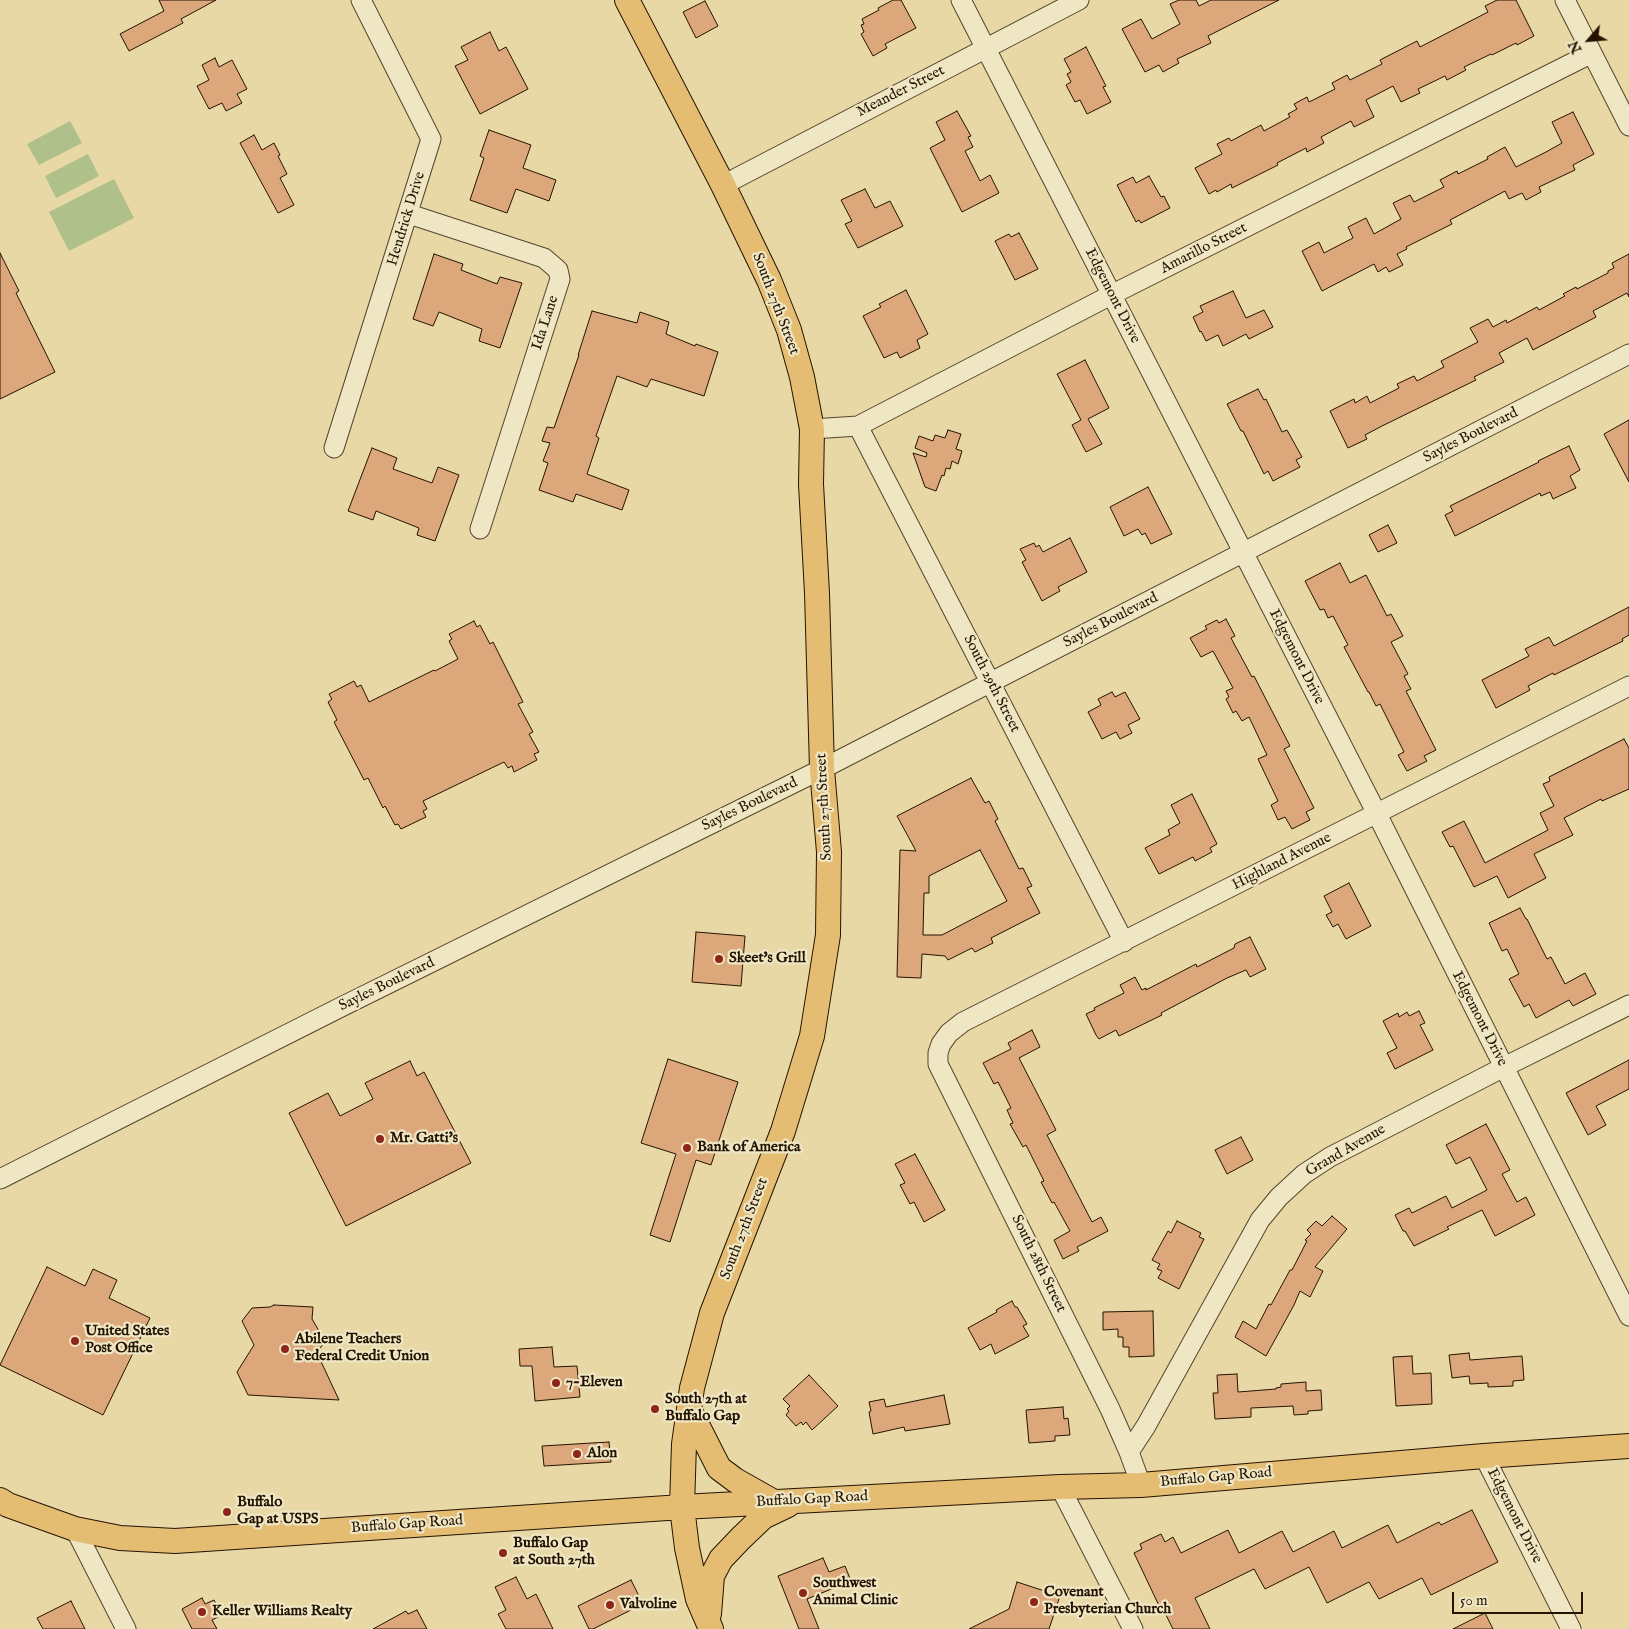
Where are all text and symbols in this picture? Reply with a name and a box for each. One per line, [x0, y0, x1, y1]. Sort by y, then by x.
north arrow [1564, 15, 1614, 65]
text: N [1565, 37, 1586, 56]
street label: Meander Street [854, 62, 948, 122]
street label: Hendrick Drive [384, 170, 430, 268]
street label: Amarillo Street [1158, 220, 1250, 278]
street label: Edgemont Drive [1080, 245, 1144, 347]
street label: South 27th Street [747, 251, 803, 357]
street label: Ida Lane [529, 294, 563, 352]
street label: Sayles Boulevard [1421, 404, 1521, 468]
street label: Sayles Boulevard [1061, 589, 1161, 653]
street label: Edgemont Drive [1264, 606, 1328, 708]
street label: South 29th Street [959, 632, 1023, 736]
street label: South 27th Street [813, 753, 837, 861]
street label: Sayles Boulevard [699, 774, 801, 836]
street label: Highland Avenue [1229, 829, 1335, 895]
place label: Skeet's Grill [729, 950, 806, 968]
marker: Skeet's Grill [713, 953, 725, 965]
street label: Sayles Boulevard [336, 954, 438, 1016]
street label: Edgemont Drive [1447, 968, 1511, 1070]
street label: Grand Avenue [1303, 1121, 1389, 1181]
place label: Mr. Gatti's [390, 1130, 458, 1148]
marker: Mr. Gatti's [374, 1133, 386, 1145]
place label: Bank of America [697, 1139, 800, 1157]
marker: Bank of America [681, 1142, 693, 1154]
street label: South 27th Street [717, 1176, 773, 1282]
street label: South 28th Street [1007, 1212, 1069, 1316]
place label: United States Post Office [85, 1323, 169, 1358]
place label: Abilene Teachers Federal Credit Union [295, 1331, 429, 1366]
marker: United States Post Office [69, 1335, 81, 1347]
marker: Abilene Teachers Federal Credit Union [279, 1343, 291, 1355]
place label: 7-Eleven [566, 1374, 623, 1392]
marker: 7-Eleven [550, 1377, 562, 1389]
place label: South 27th at Buffalo Gap [665, 1391, 747, 1426]
marker: South 27th at Buffalo Gap [649, 1403, 661, 1415]
place label: Alon [587, 1445, 617, 1463]
marker: Alon [571, 1448, 583, 1460]
street label: Buffalo Gap Road [1159, 1464, 1273, 1492]
street label: Edgemont Drive [1482, 1465, 1546, 1567]
street label: Buffalo Gap Road [756, 1488, 868, 1512]
place label: Buffalo Gap at USPS [237, 1494, 318, 1529]
marker: Buffalo Gap at USPS [221, 1506, 233, 1518]
street label: Buffalo Gap Road [350, 1512, 464, 1538]
place label: Buffalo Gap at South 27th [513, 1535, 595, 1570]
marker: Buffalo Gap at South 27th [497, 1547, 509, 1559]
place label: Southwest Animal Clinic [813, 1575, 898, 1610]
scale bar [1454, 1582, 1585, 1614]
place label: Covenant Presbyterian Church [1044, 1584, 1171, 1619]
marker: Southwest Animal Clinic [797, 1587, 809, 1599]
text: 50 m [1460, 1591, 1488, 1610]
place label: Valvoline [620, 1596, 677, 1614]
marker: Covenant Presbyterian Church [1028, 1596, 1040, 1608]
marker: Valvoline [604, 1599, 616, 1611]
place label: Keller Williams Realty [212, 1603, 352, 1621]
marker: Keller Williams Realty [196, 1606, 208, 1618]

